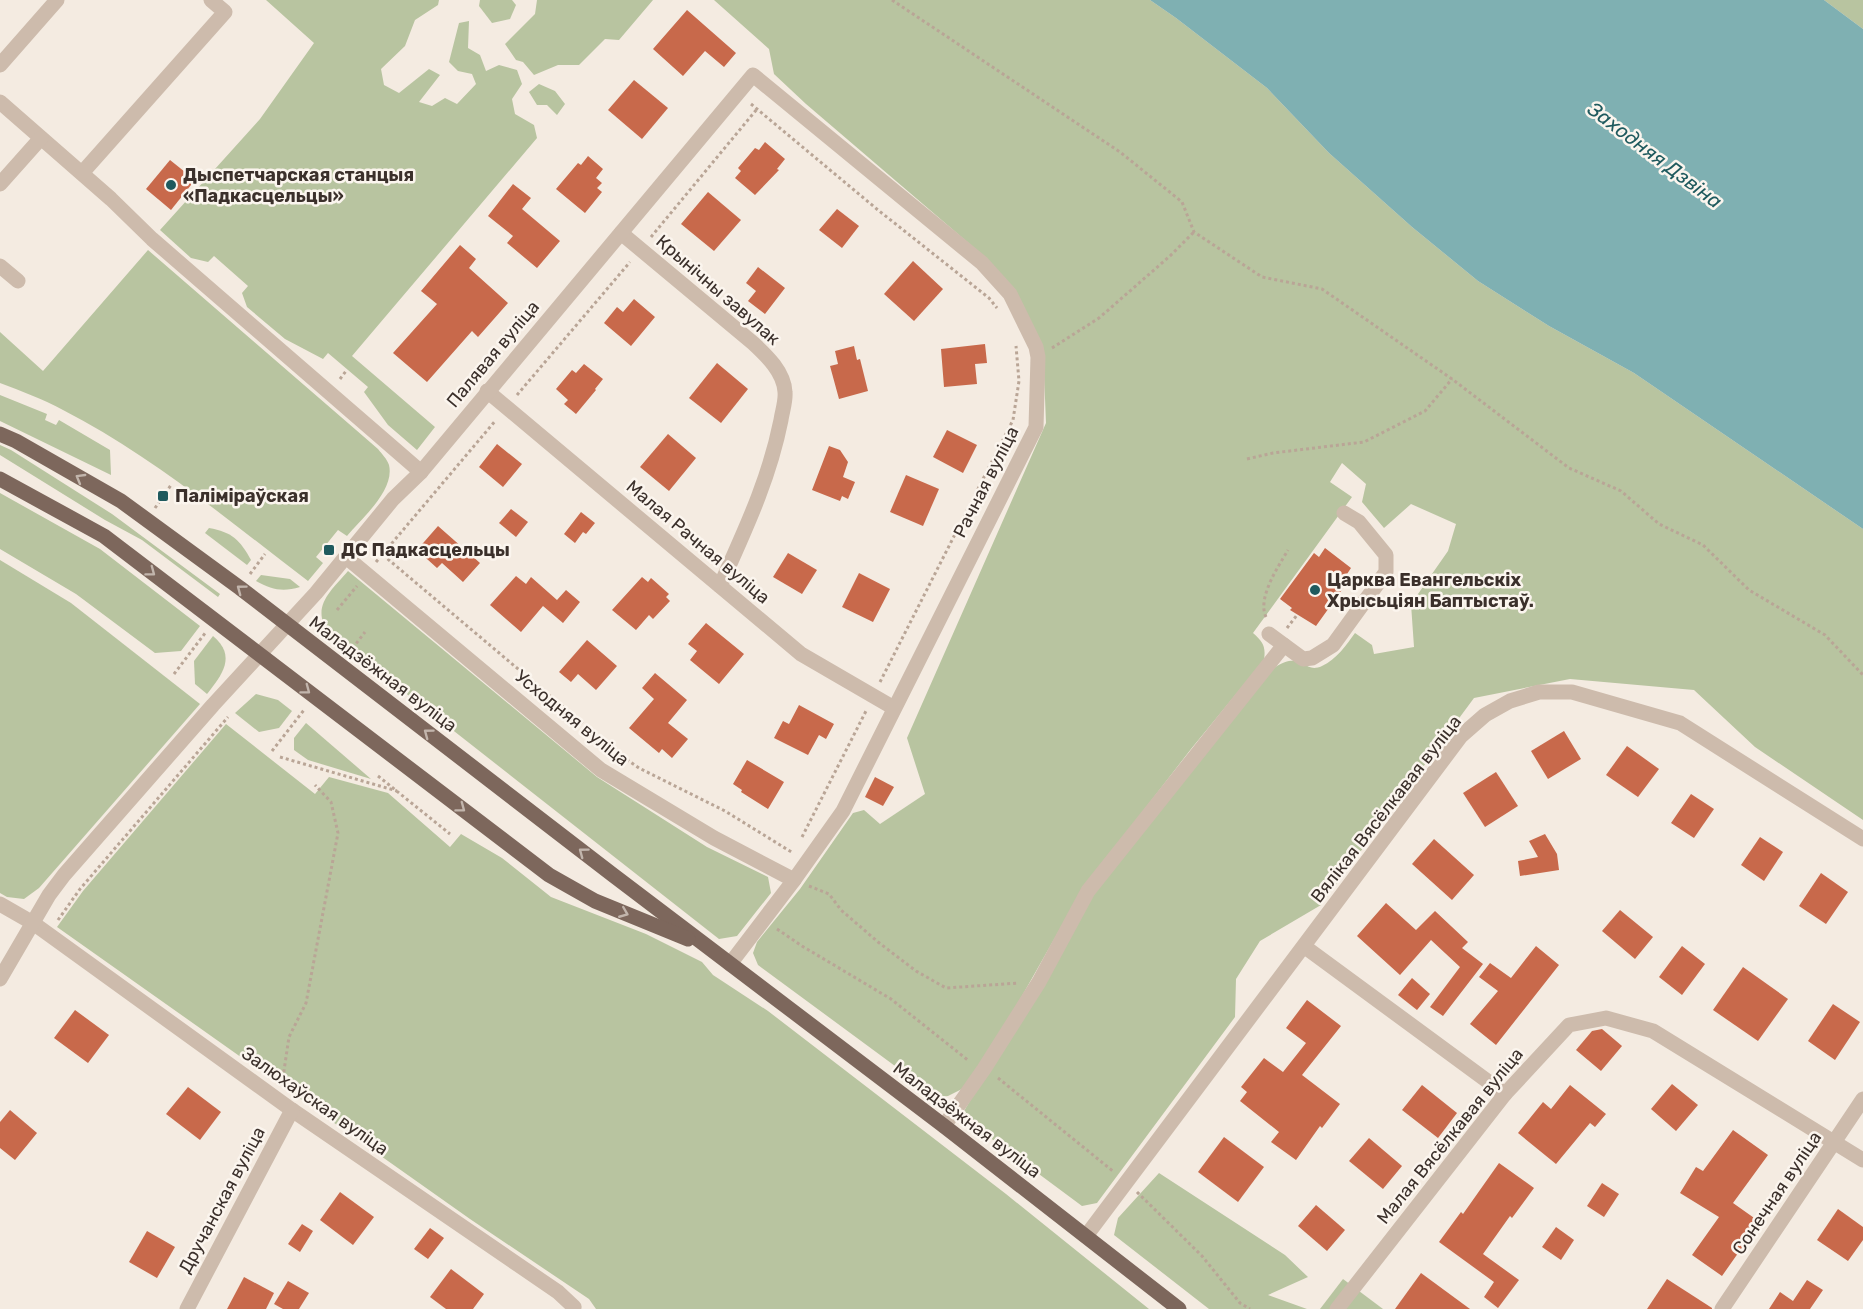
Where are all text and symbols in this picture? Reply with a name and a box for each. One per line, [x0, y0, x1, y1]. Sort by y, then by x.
water label: Заходняя Дзвіна [1582, 96, 1727, 213]
place label: Дыспетчарская станцыя «Падкасцельцы» [183, 164, 414, 207]
marker: Дыспетчарская станцыя «Падкасцельцы» [164, 178, 178, 192]
street label: Крынічны завулак [652, 230, 785, 350]
street label: Палявая вуліца [442, 296, 544, 412]
street label: Рачная вуліца [949, 423, 1023, 541]
one-way arrow [76, 473, 87, 485]
street label: Малая Рачная вуліца [622, 476, 774, 608]
place label: Паліміраўская [175, 485, 309, 507]
marker: Паліміраўская [156, 489, 170, 503]
place label: ДС Падкасцельцы [341, 539, 510, 561]
marker: ДС Падкасцельцы [322, 543, 336, 557]
one-way arrow [144, 564, 155, 575]
place label: Царква Евангельскіх Хрысьціян Баптыстаў. [1327, 569, 1534, 612]
marker: Царква Евангельскіх Хрысьціян Баптыстаў. [1308, 583, 1322, 597]
one-way arrow [236, 585, 247, 596]
street label: Маладзёжная вуліца [305, 611, 461, 737]
street label: Усходняя вуліца [511, 665, 633, 771]
one-way arrow [299, 683, 310, 694]
street label: Вялікая Вясёлкавая вуліца [1306, 711, 1466, 907]
one-way arrow [424, 730, 435, 741]
one-way arrow [454, 801, 465, 812]
one-way arrow [579, 848, 590, 859]
one-way arrow [618, 906, 629, 918]
street label: Залюхаўская вуліца [237, 1042, 393, 1160]
street label: Малая Вясёлкавая вуліца [1372, 1044, 1528, 1228]
street label: Маладзёжная вуліца [889, 1057, 1045, 1183]
street label: Дручанская вуліца [174, 1123, 270, 1277]
street label: Сонечная вуліца [1728, 1127, 1826, 1259]

